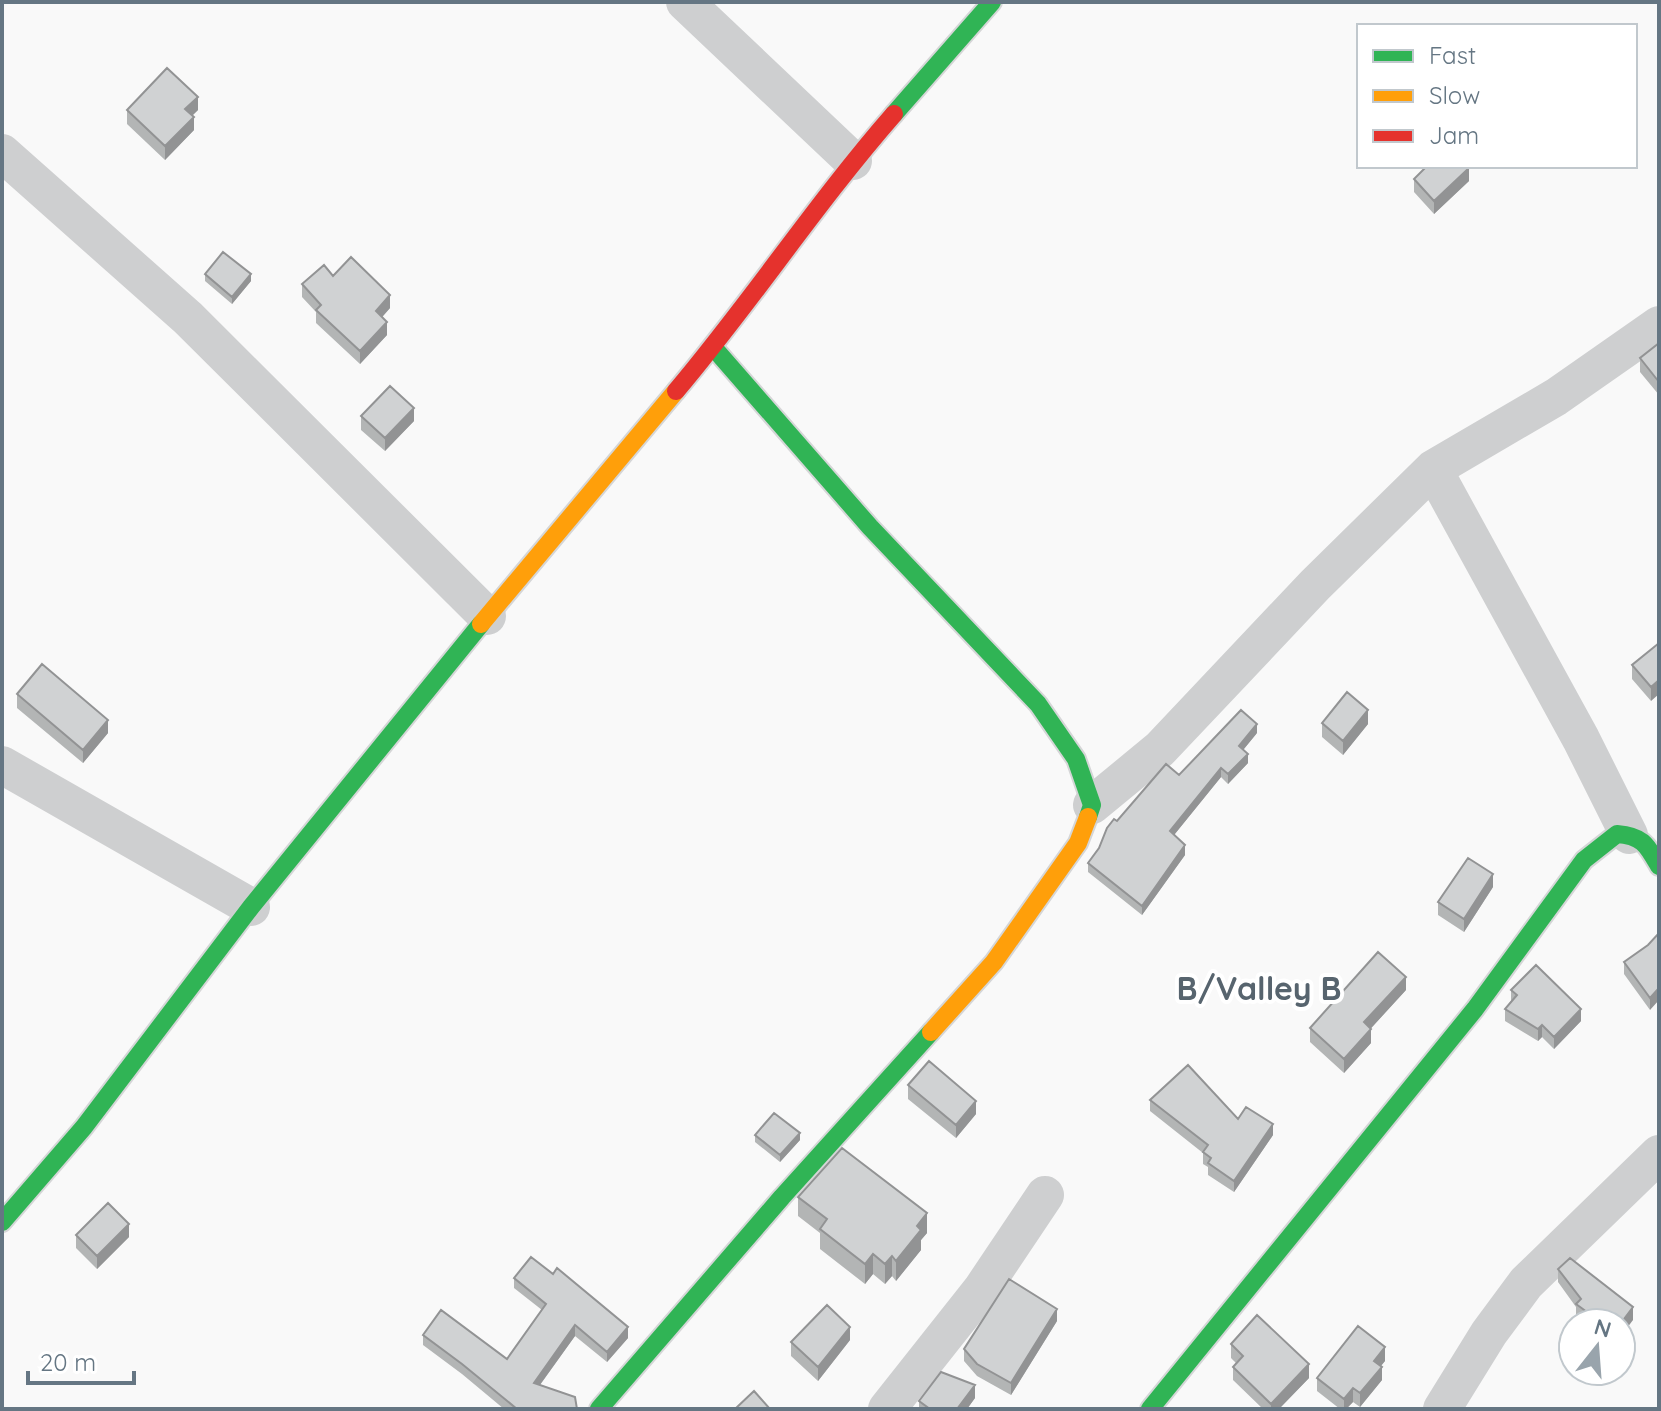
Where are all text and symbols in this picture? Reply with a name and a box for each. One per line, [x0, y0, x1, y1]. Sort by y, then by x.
legend [1357, 24, 1637, 168]
text: Fast [1429, 40, 1476, 70]
text: Slow [1429, 80, 1480, 110]
text: Jam [1429, 120, 1479, 150]
district label: B/Valley B [1177, 968, 1341, 1008]
north arrow [1557, 1307, 1637, 1387]
text: N [1591, 1312, 1615, 1344]
scale bar [28, 1335, 134, 1385]
text: 20 m [40, 1347, 96, 1377]

